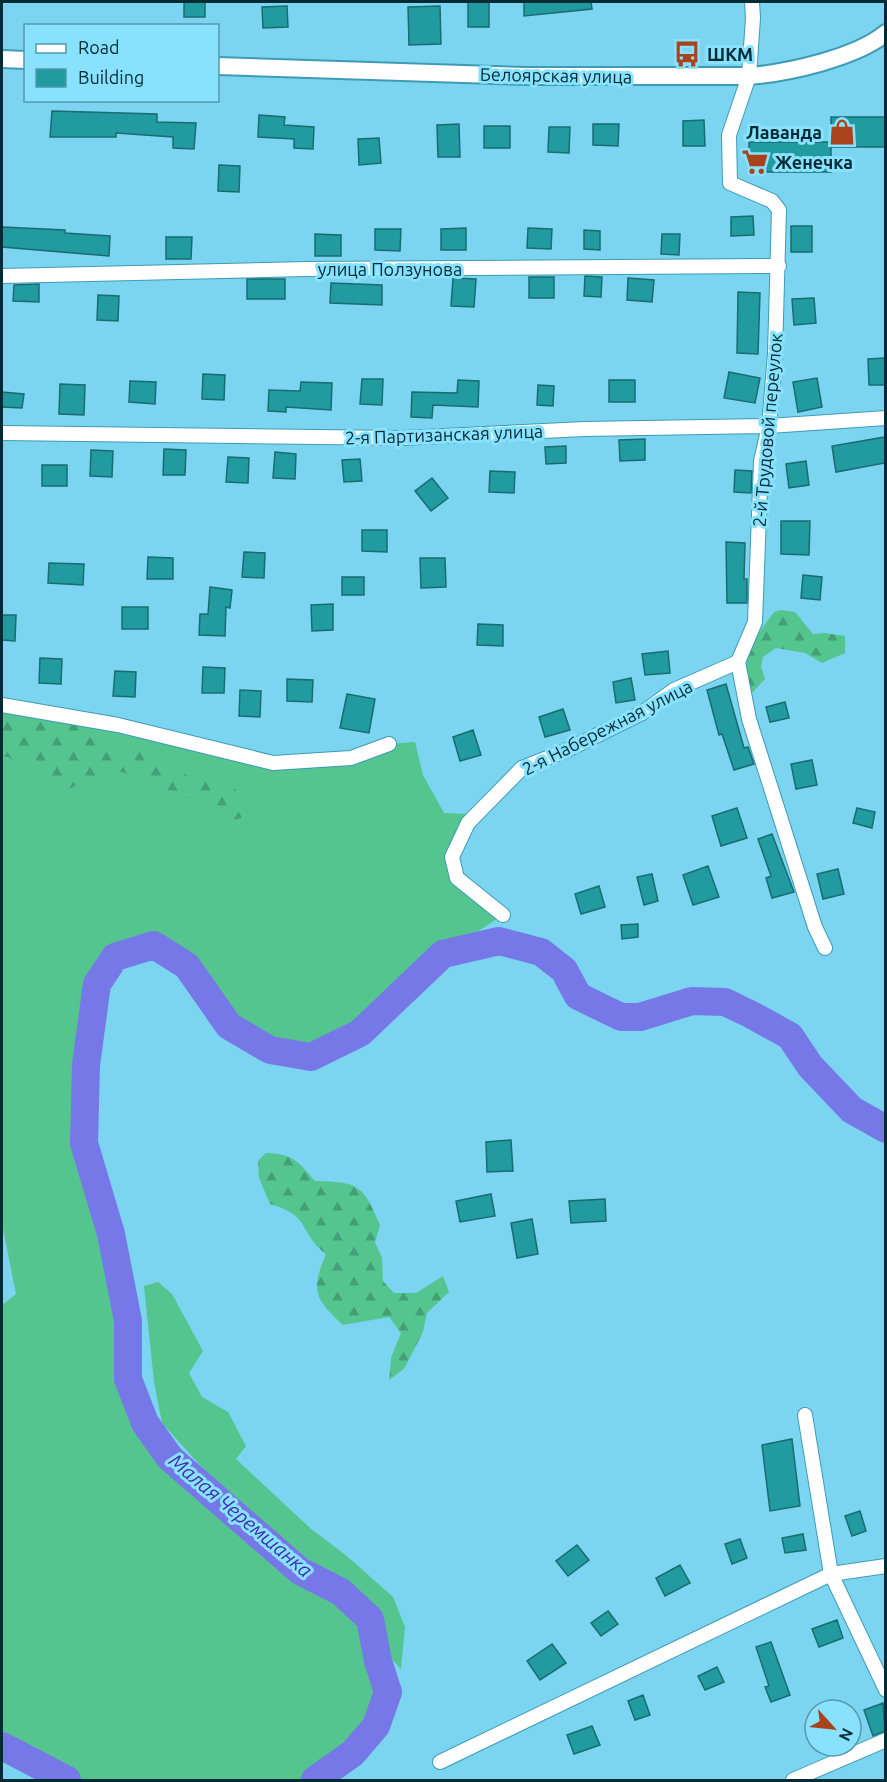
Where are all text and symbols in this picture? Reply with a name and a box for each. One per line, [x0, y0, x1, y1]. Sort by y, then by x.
legend [24, 24, 219, 102]
text: Road [78, 37, 120, 57]
bus stop icon: ШКМ [672, 39, 702, 69]
place label: ШКМ [707, 44, 753, 64]
street label: Белоярская улица [480, 64, 632, 86]
text: Building [78, 67, 144, 87]
shop icon: Лаванда [827, 117, 857, 147]
place label: Лаванда [746, 122, 822, 142]
supermarket icon: Женечка [740, 147, 770, 177]
place label: Женечка [775, 152, 853, 172]
street label: улица Ползунова [318, 259, 462, 279]
street label: 2-й Трудовой переулок [749, 332, 785, 528]
street label: 2-я Партизанская улица [345, 421, 543, 447]
street label: 2-я Набережная улица [519, 675, 695, 779]
water label: Малая Черемшанка [165, 1449, 317, 1582]
north arrow [803, 1698, 863, 1758]
text: N [836, 1725, 857, 1744]

